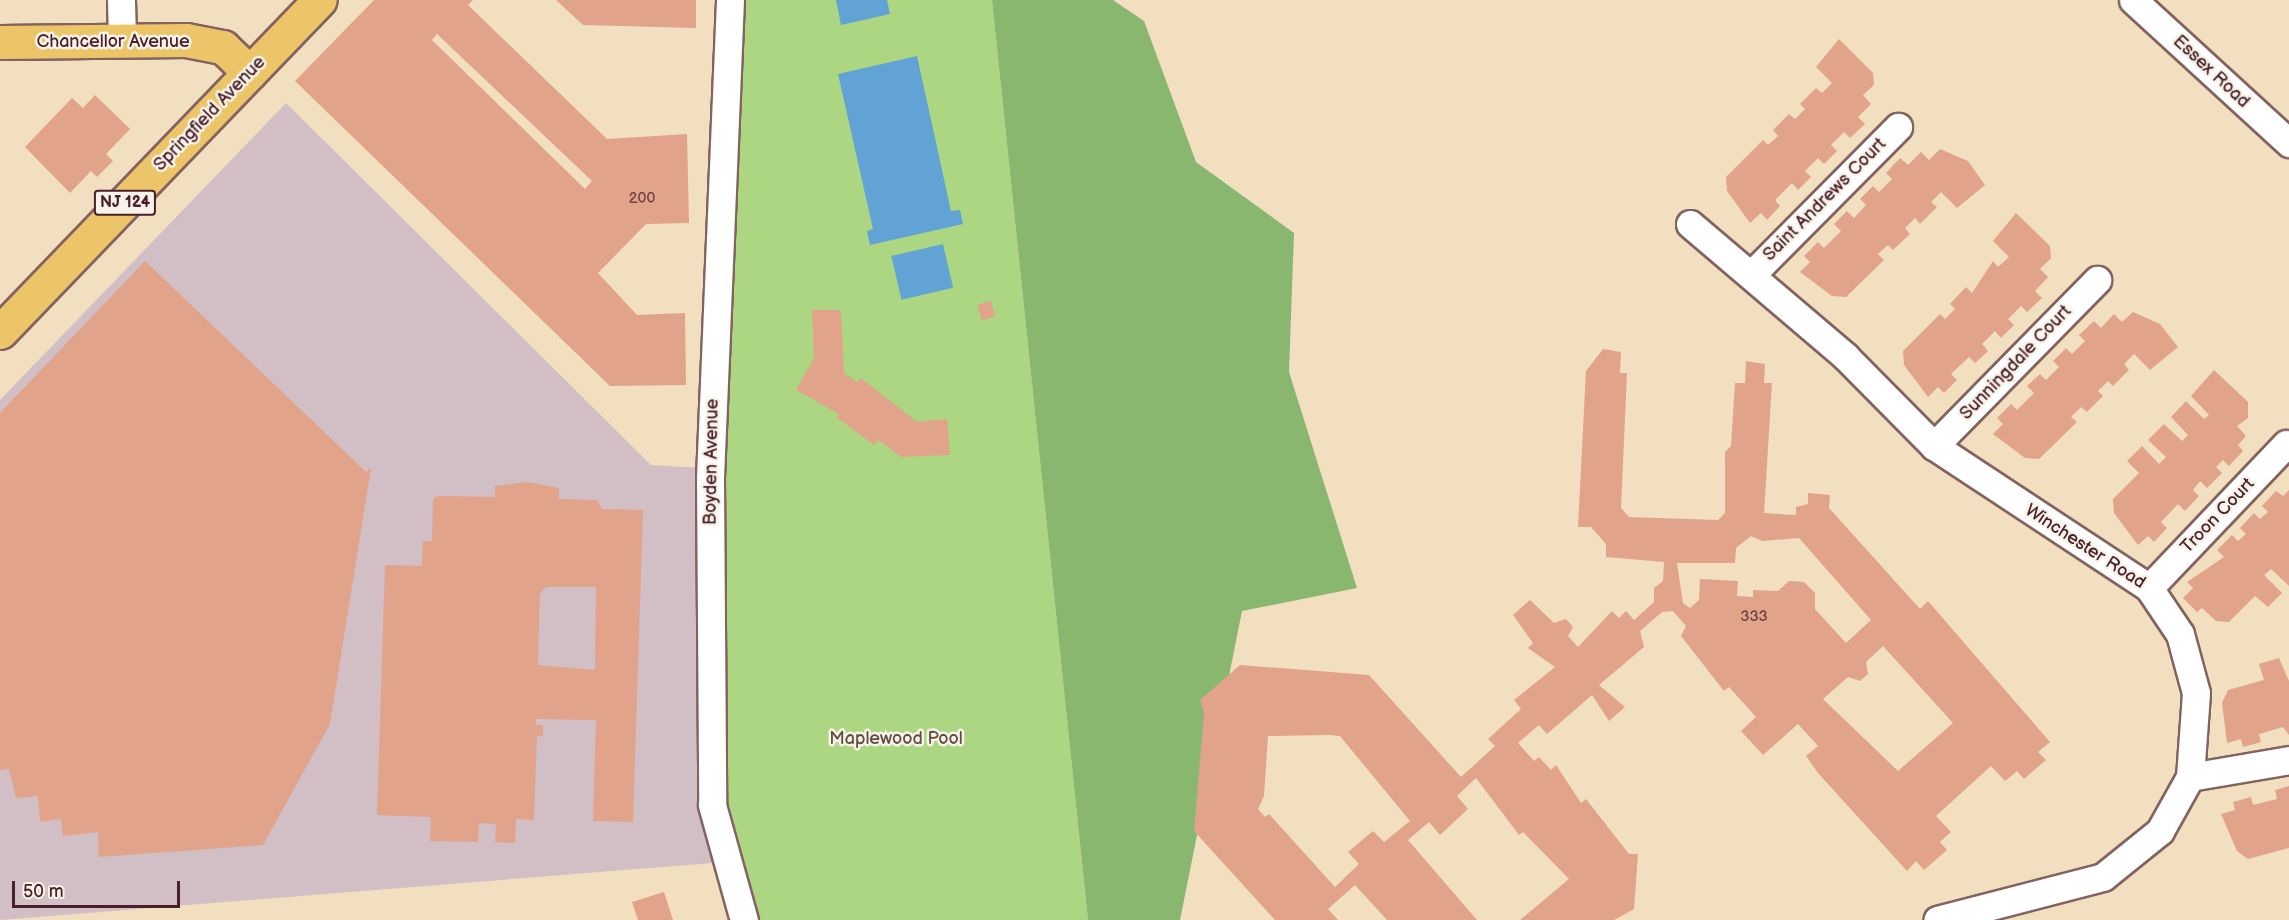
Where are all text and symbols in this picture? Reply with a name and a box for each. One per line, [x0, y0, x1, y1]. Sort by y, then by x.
street label: Chancellor Avenue [36, 31, 190, 53]
street label: Essex Road [2168, 31, 2254, 113]
street label: Springfield Avenue [150, 52, 270, 176]
street label: Saint Andrews Court [1759, 134, 1891, 266]
road number: NJ 124 [94, 190, 156, 216]
house number: 200 [629, 190, 655, 208]
street label: Sunningdale Court [1956, 301, 2076, 425]
street label: Boyden Avenue [700, 399, 724, 525]
street label: Troon Court [2177, 474, 2259, 558]
street label: Winchester Road [2021, 500, 2149, 594]
house number: 333 [1740, 608, 1768, 626]
park label: Maplewood Pool [829, 728, 963, 750]
scale bar [15, 869, 183, 907]
text: 50 m [23, 881, 64, 902]

